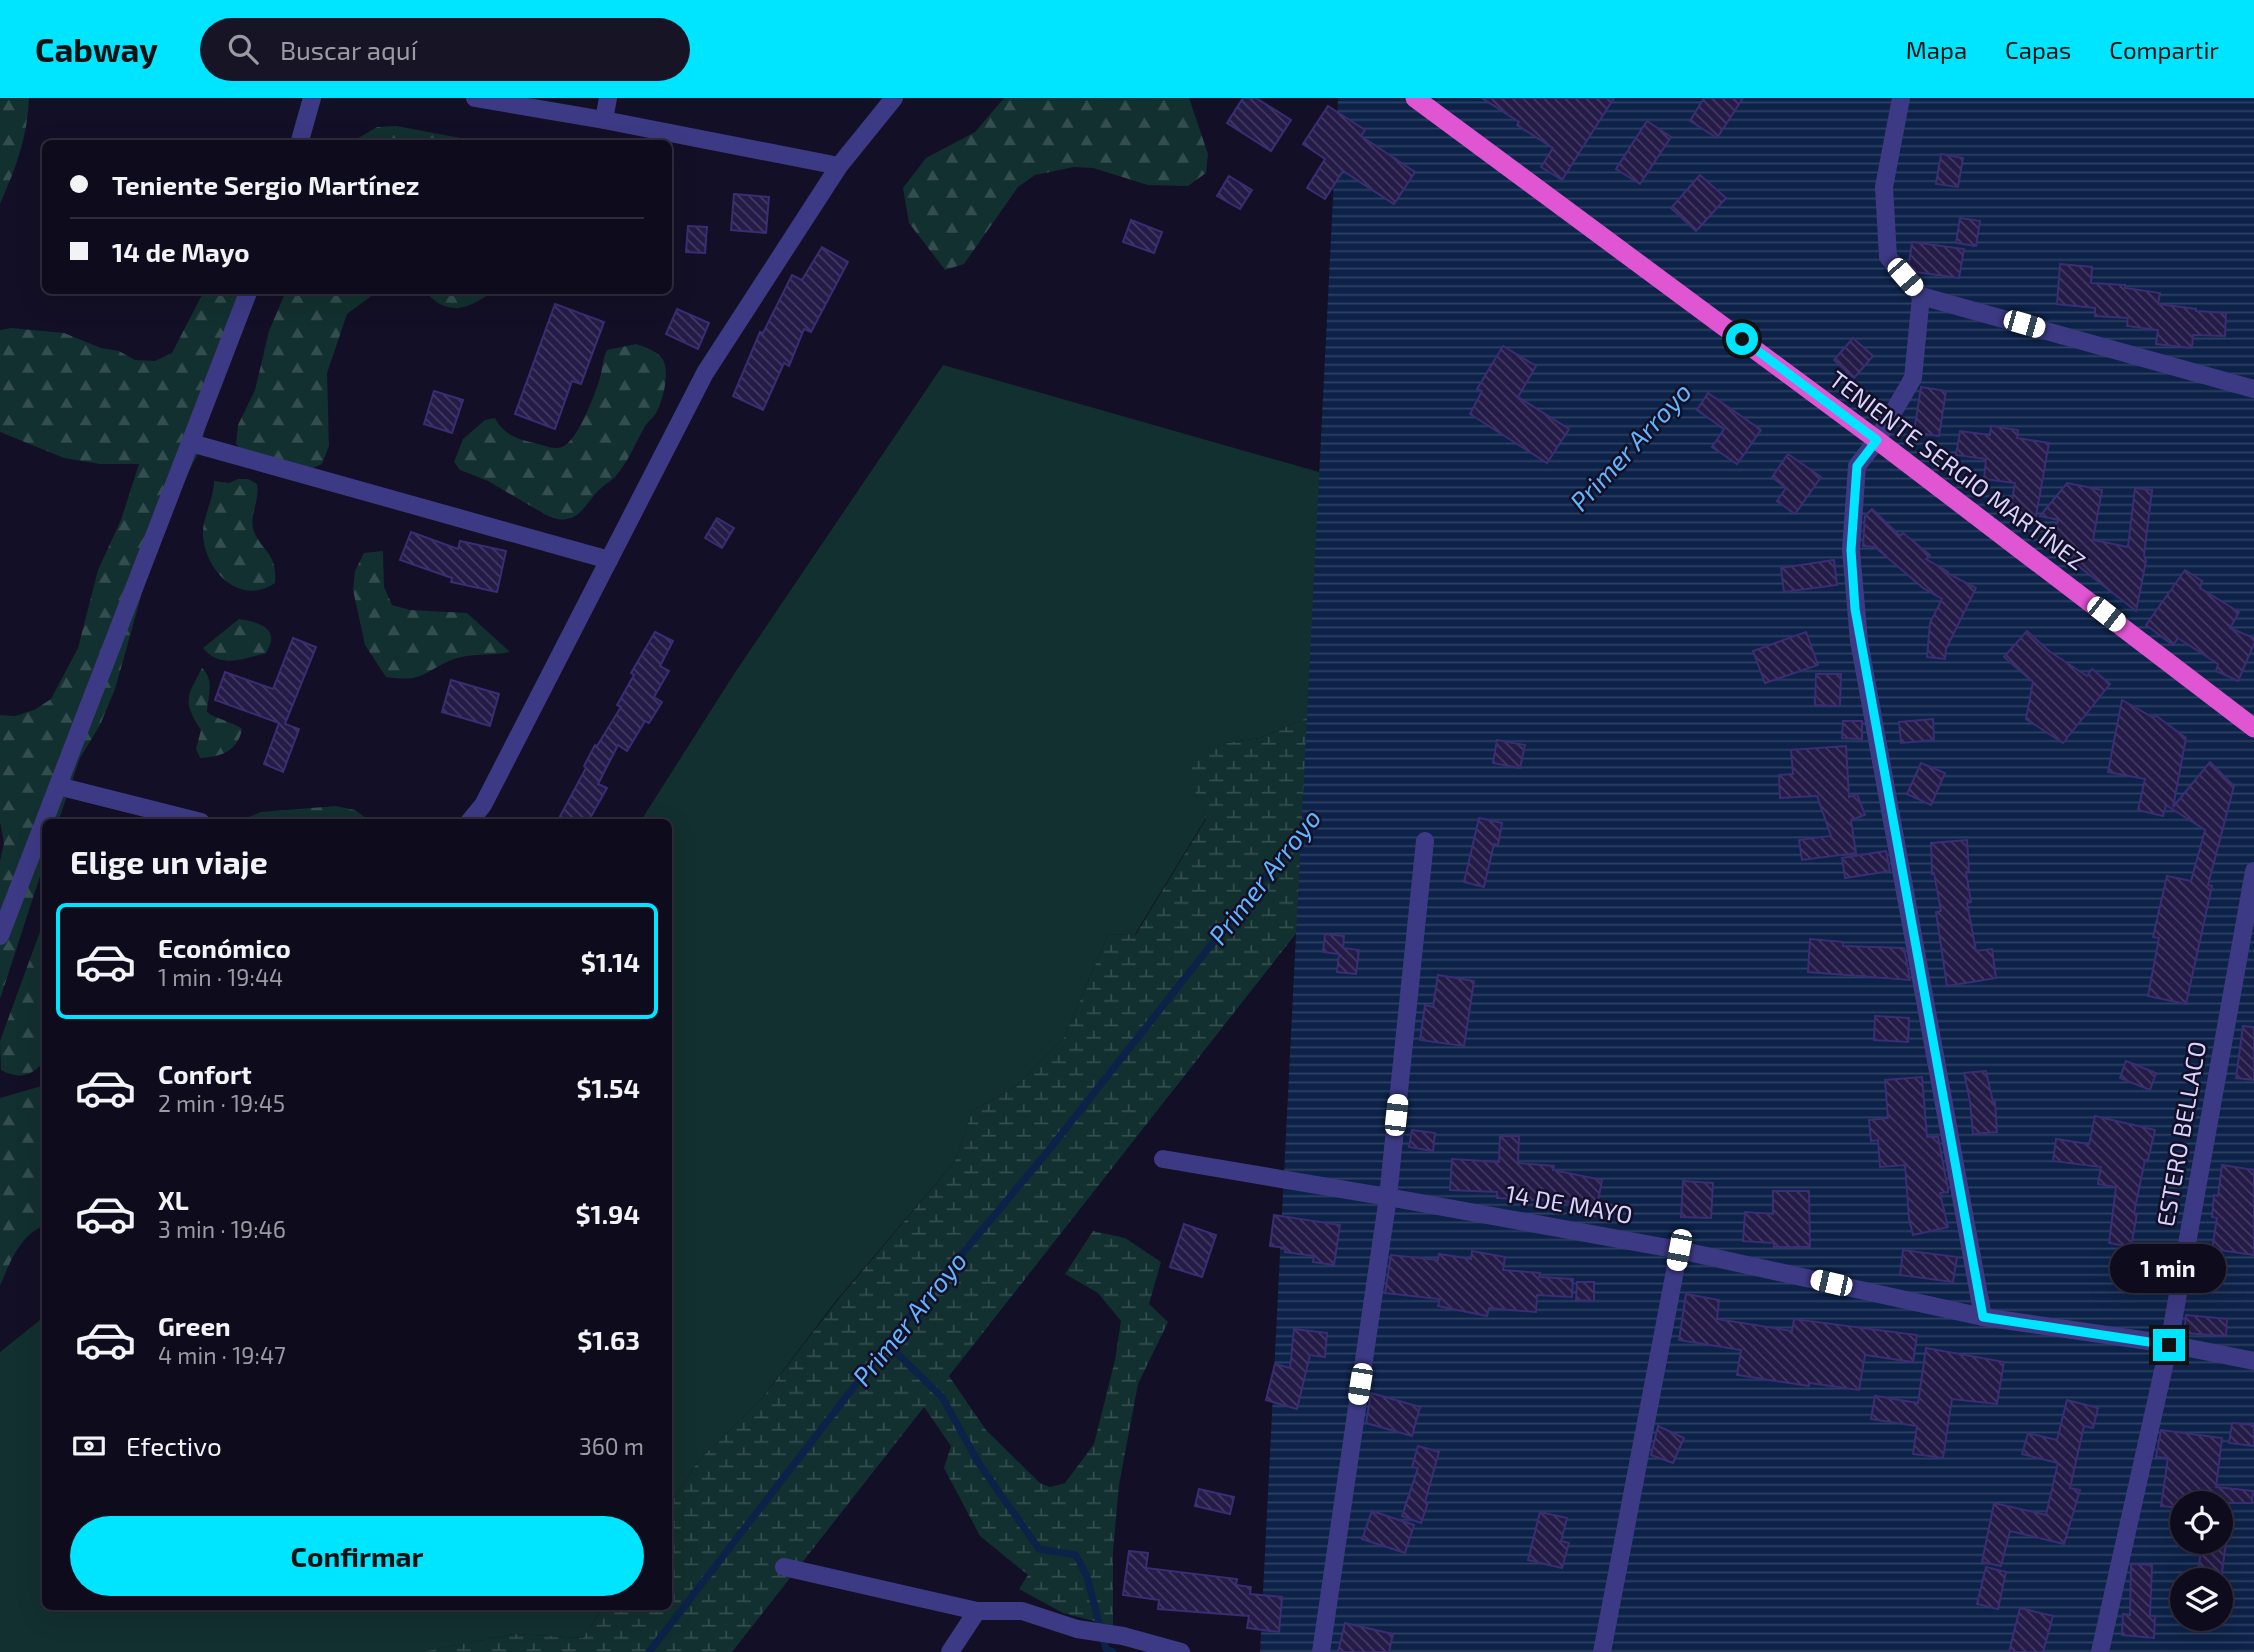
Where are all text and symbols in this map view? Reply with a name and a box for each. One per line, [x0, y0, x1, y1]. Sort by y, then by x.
search box [200, 18, 690, 81]
text: Cabway [35, 29, 158, 69]
icon: search [224, 30, 262, 68]
text: Buscar aquí [280, 34, 417, 65]
text: Mapa [1906, 35, 1967, 64]
text: Capas [2005, 35, 2071, 64]
text: Compartir [2109, 35, 2219, 64]
text: Teniente Sergio Martínez [112, 169, 419, 200]
text: 14 de Mayo [112, 236, 250, 267]
car [1884, 254, 1927, 300]
car [2001, 308, 2048, 340]
route start [1726, 323, 1758, 355]
street label: TENIENTE SERGIO MARTÍNEZ [1824, 364, 2092, 576]
water label: Primer Arroyo [1563, 376, 1698, 517]
car [2083, 593, 2130, 635]
water label: Primer Arroyo [1201, 802, 1327, 951]
text: Elige un viaje [70, 842, 268, 880]
icon: car [74, 930, 137, 993]
text: Económico [158, 932, 291, 963]
text: $1.14 [581, 946, 640, 977]
text: 1 min · 19:44 [158, 963, 283, 991]
street label: ESTERO BELLACO [2150, 1039, 2211, 1229]
icon: car [74, 1056, 137, 1119]
text: Confort [158, 1058, 252, 1089]
text: $1.54 [576, 1072, 640, 1103]
text: 2 min · 19:45 [158, 1089, 285, 1117]
car [1384, 1093, 1409, 1137]
street label: 14 DE MAYO [1504, 1178, 1635, 1229]
icon: car [74, 1182, 137, 1245]
text: XL [158, 1184, 189, 1215]
text: $1.94 [575, 1198, 640, 1229]
text: 3 min · 19:46 [158, 1215, 286, 1243]
car [1665, 1227, 1694, 1273]
callout: 1 min [2111, 1244, 2227, 1292]
water label: Primer Arroyo [845, 1245, 973, 1392]
text: 1 min [2140, 1254, 2196, 1282]
car [1809, 1268, 1854, 1298]
icon: car [74, 1308, 137, 1371]
text: Green [158, 1310, 231, 1341]
text: $1.63 [577, 1324, 640, 1355]
route end [2153, 1329, 2185, 1361]
text: 4 min · 19:47 [158, 1341, 286, 1369]
car [1347, 1362, 1374, 1406]
icon: cash [70, 1427, 108, 1465]
text: Efectivo [126, 1430, 222, 1461]
text: 360 m [579, 1432, 644, 1460]
map controls [2170, 1491, 2233, 1631]
button: locate [2170, 1491, 2233, 1554]
button: Confirmar [70, 1516, 644, 1596]
button: layers [2170, 1568, 2233, 1631]

